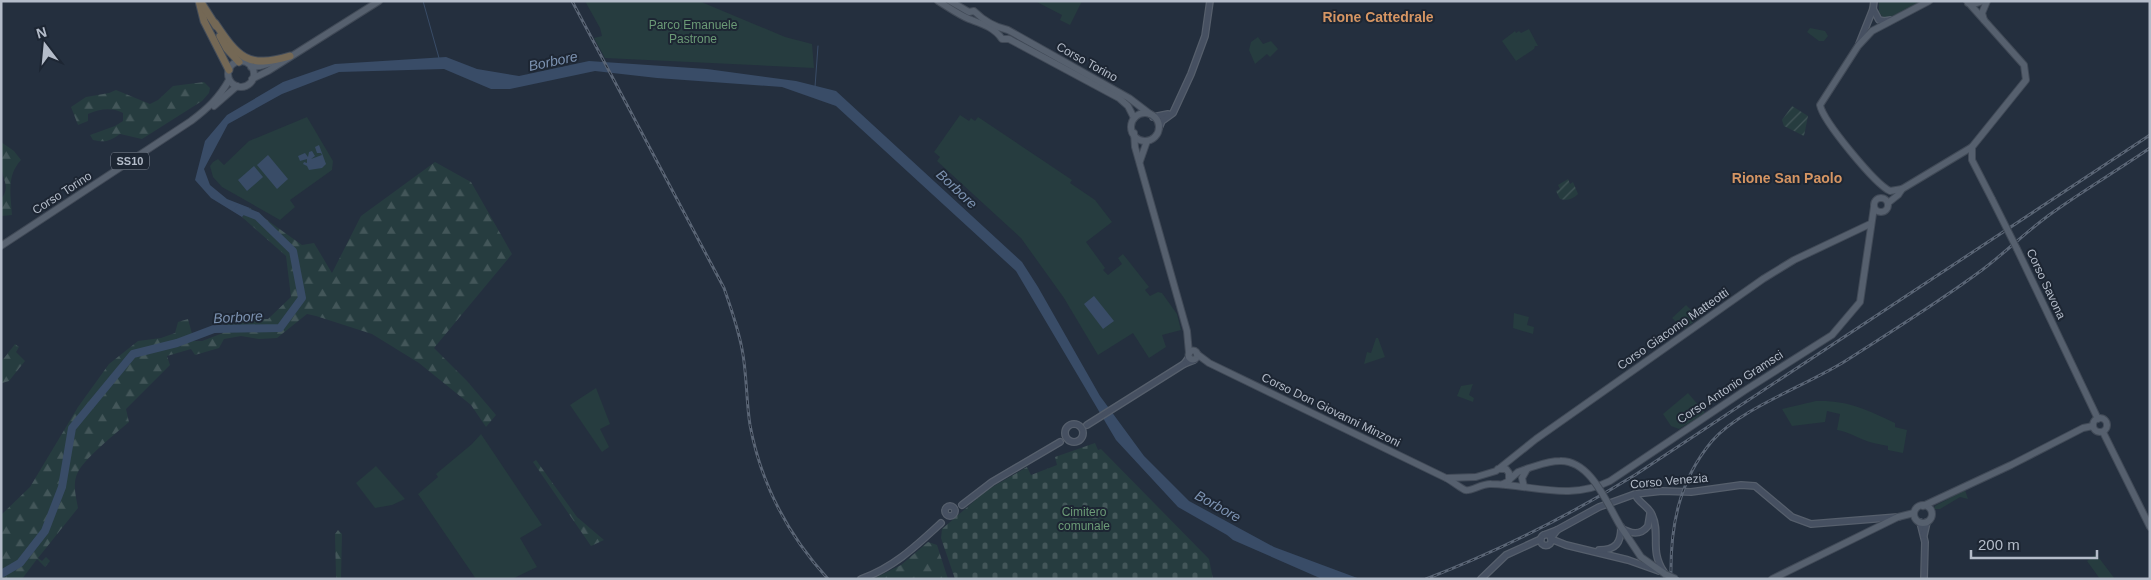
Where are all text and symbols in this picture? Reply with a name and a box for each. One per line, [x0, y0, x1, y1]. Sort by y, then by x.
district label: Rione Cattedrale [1322, 9, 1434, 25]
park label: Parco Emanuele Pastrone [649, 18, 738, 46]
north arrow [20, 20, 70, 70]
text: N [34, 23, 48, 42]
street label: Corso Torino [1054, 39, 1120, 85]
water label: Borbore [527, 48, 579, 74]
road number: SS10 [111, 153, 149, 170]
water label: Borbore [933, 166, 981, 212]
street label: Corso Torino [30, 168, 95, 217]
district label: Rione San Paolo [1732, 170, 1842, 186]
street label: Corso Savona [2024, 247, 2069, 322]
street label: Corso Giacomo Matteotti [1615, 285, 1731, 373]
water label: Borbore [213, 308, 263, 326]
street label: Corso Antonio Gramsci [1674, 348, 1786, 426]
street label: Corso Don Giovanni Minzoni [1259, 370, 1403, 450]
street label: Corso Venezia [1630, 471, 1709, 491]
water label: Borbore [1192, 487, 1244, 525]
park label: Cimitero comunale [1058, 505, 1110, 533]
scale bar [1971, 528, 2097, 560]
text: 200 m [1978, 536, 2020, 553]

